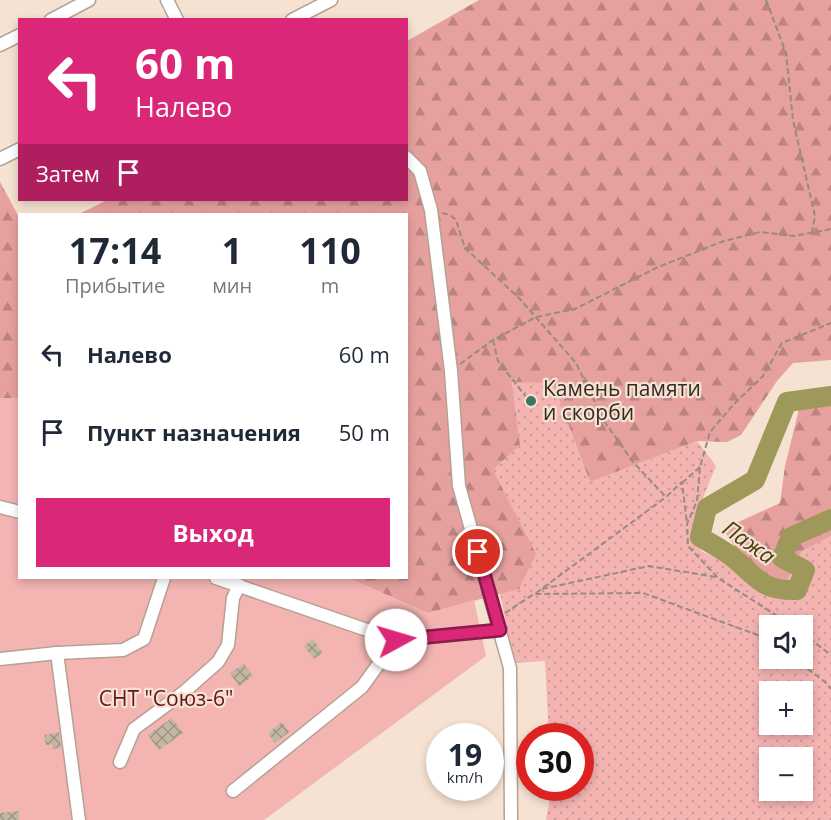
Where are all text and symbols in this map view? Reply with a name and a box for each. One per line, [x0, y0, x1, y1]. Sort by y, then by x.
text: 60 m [135, 34, 235, 91]
icon: left [36, 42, 114, 120]
text: Налево [135, 88, 232, 125]
icon: arrive [112, 156, 145, 189]
text: Затем [36, 158, 100, 188]
text: 17:14 [69, 226, 161, 275]
text: 1 [222, 226, 242, 275]
text: 110 [299, 226, 361, 275]
text: Прибытие [65, 272, 165, 299]
text: мин [212, 272, 252, 299]
text: m [321, 272, 339, 299]
icon: left [36, 338, 69, 371]
text: Налево [87, 339, 172, 369]
text: 60 m [339, 339, 390, 369]
place label: Камень памяти и скорби [543, 374, 701, 426]
marker: Камень памяти и скорби [524, 394, 538, 408]
icon: arrive [36, 416, 69, 449]
text: Пункт назначения [87, 417, 301, 447]
text: 50 m [339, 417, 390, 447]
button: Выход [36, 498, 390, 567]
water label: Пажа [717, 512, 782, 570]
pin [452, 526, 503, 577]
icon: arrive [461, 535, 494, 568]
position arrow [364, 608, 428, 672]
map controls [759, 615, 813, 801]
button: sound [759, 615, 813, 669]
button: + [759, 681, 813, 735]
park label: СНТ "Союз-6" [99, 684, 233, 712]
speed limit sign: 30 [516, 723, 594, 801]
text: 19 [448, 734, 482, 775]
button: − [759, 747, 813, 801]
text: km/h [447, 767, 483, 787]

